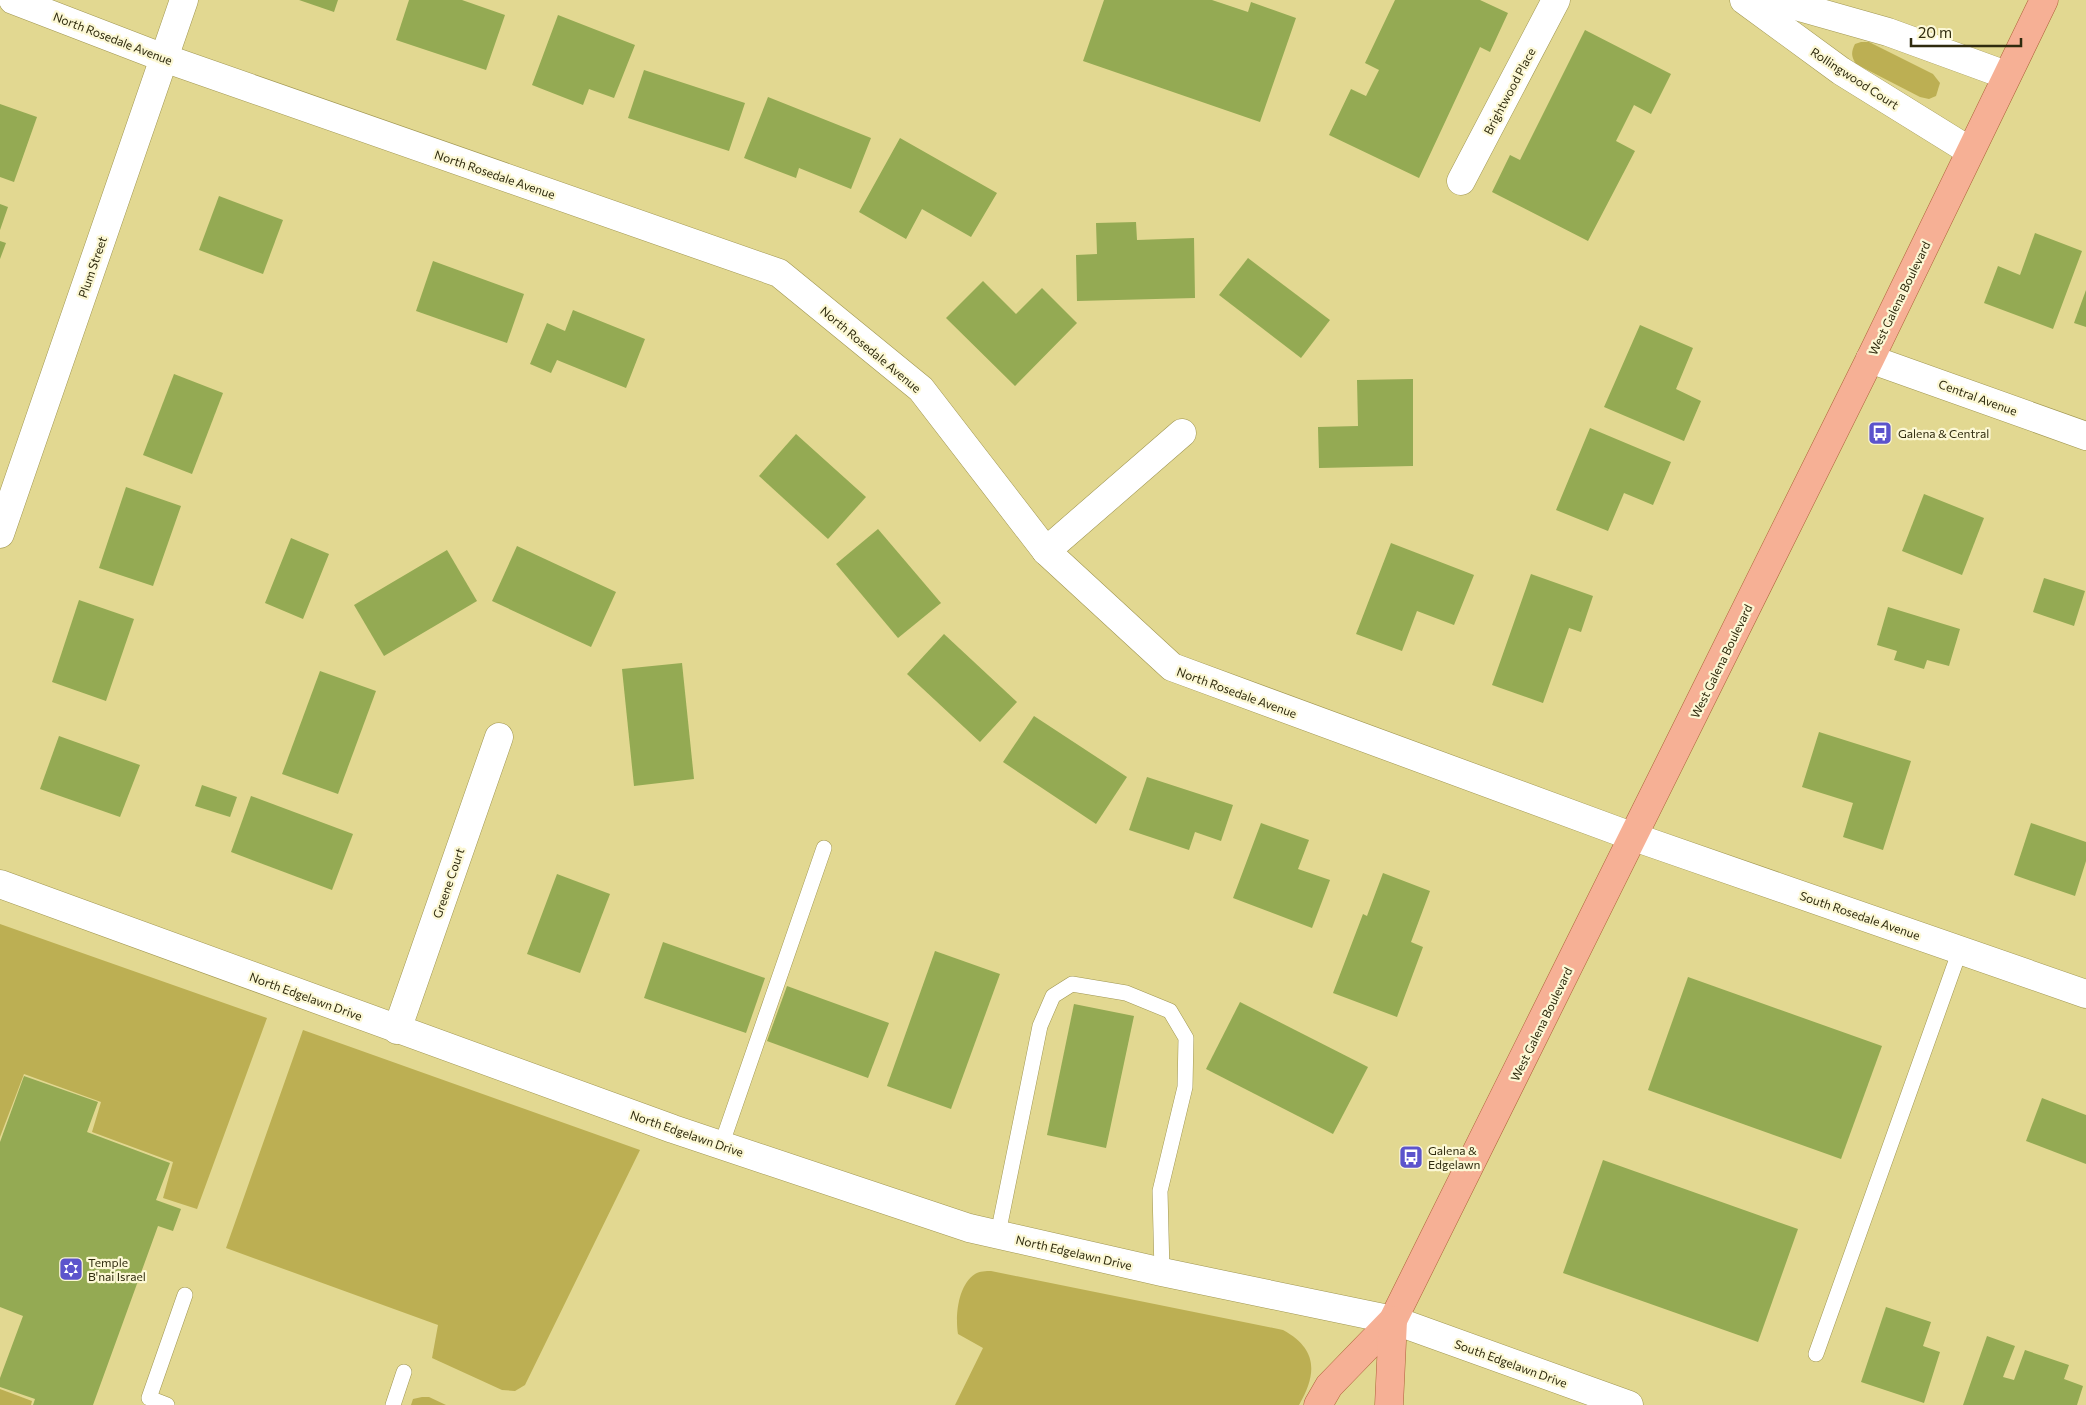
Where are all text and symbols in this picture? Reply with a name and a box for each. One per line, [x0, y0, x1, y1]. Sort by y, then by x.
street label: North Rosedale Avenue [51, 9, 175, 67]
scale bar [1911, 15, 2021, 47]
text: 20 m [1918, 23, 1952, 41]
street label: Rollingwood Court [1808, 44, 1902, 112]
street label: Brightwood Place [1480, 45, 1538, 137]
street label: North Rosedale Avenue [433, 147, 557, 201]
street label: Plum Street [75, 234, 109, 300]
street label: West Galena Boulevard [1865, 239, 1933, 357]
street label: North Rosedale Avenue [818, 303, 924, 395]
street label: Central Avenue [1937, 376, 2019, 418]
bus stop icon: Galena & Central [1867, 420, 1893, 446]
place label: Galena & Central [1898, 426, 1989, 440]
street label: West Galena Boulevard [1687, 602, 1755, 720]
street label: North Rosedale Avenue [1175, 664, 1299, 720]
street label: Greene Court [429, 846, 467, 920]
street label: South Rosedale Avenue [1798, 888, 1922, 942]
street label: West Galena Boulevard [1507, 965, 1575, 1083]
street label: North Edgelawn Drive [248, 969, 364, 1023]
street label: North Edgelawn Drive [629, 1107, 745, 1159]
place label: Galena & Edgelawn [1428, 1143, 1480, 1171]
bus stop icon: Galena & Edgelawn [1398, 1144, 1424, 1170]
street label: North Edgelawn Drive [1015, 1232, 1133, 1272]
place label: Temple B'nai Israel [88, 1255, 146, 1283]
synagogue icon: Temple B'nai Israel [58, 1256, 84, 1282]
street label: South Edgelawn Drive [1453, 1336, 1569, 1390]

